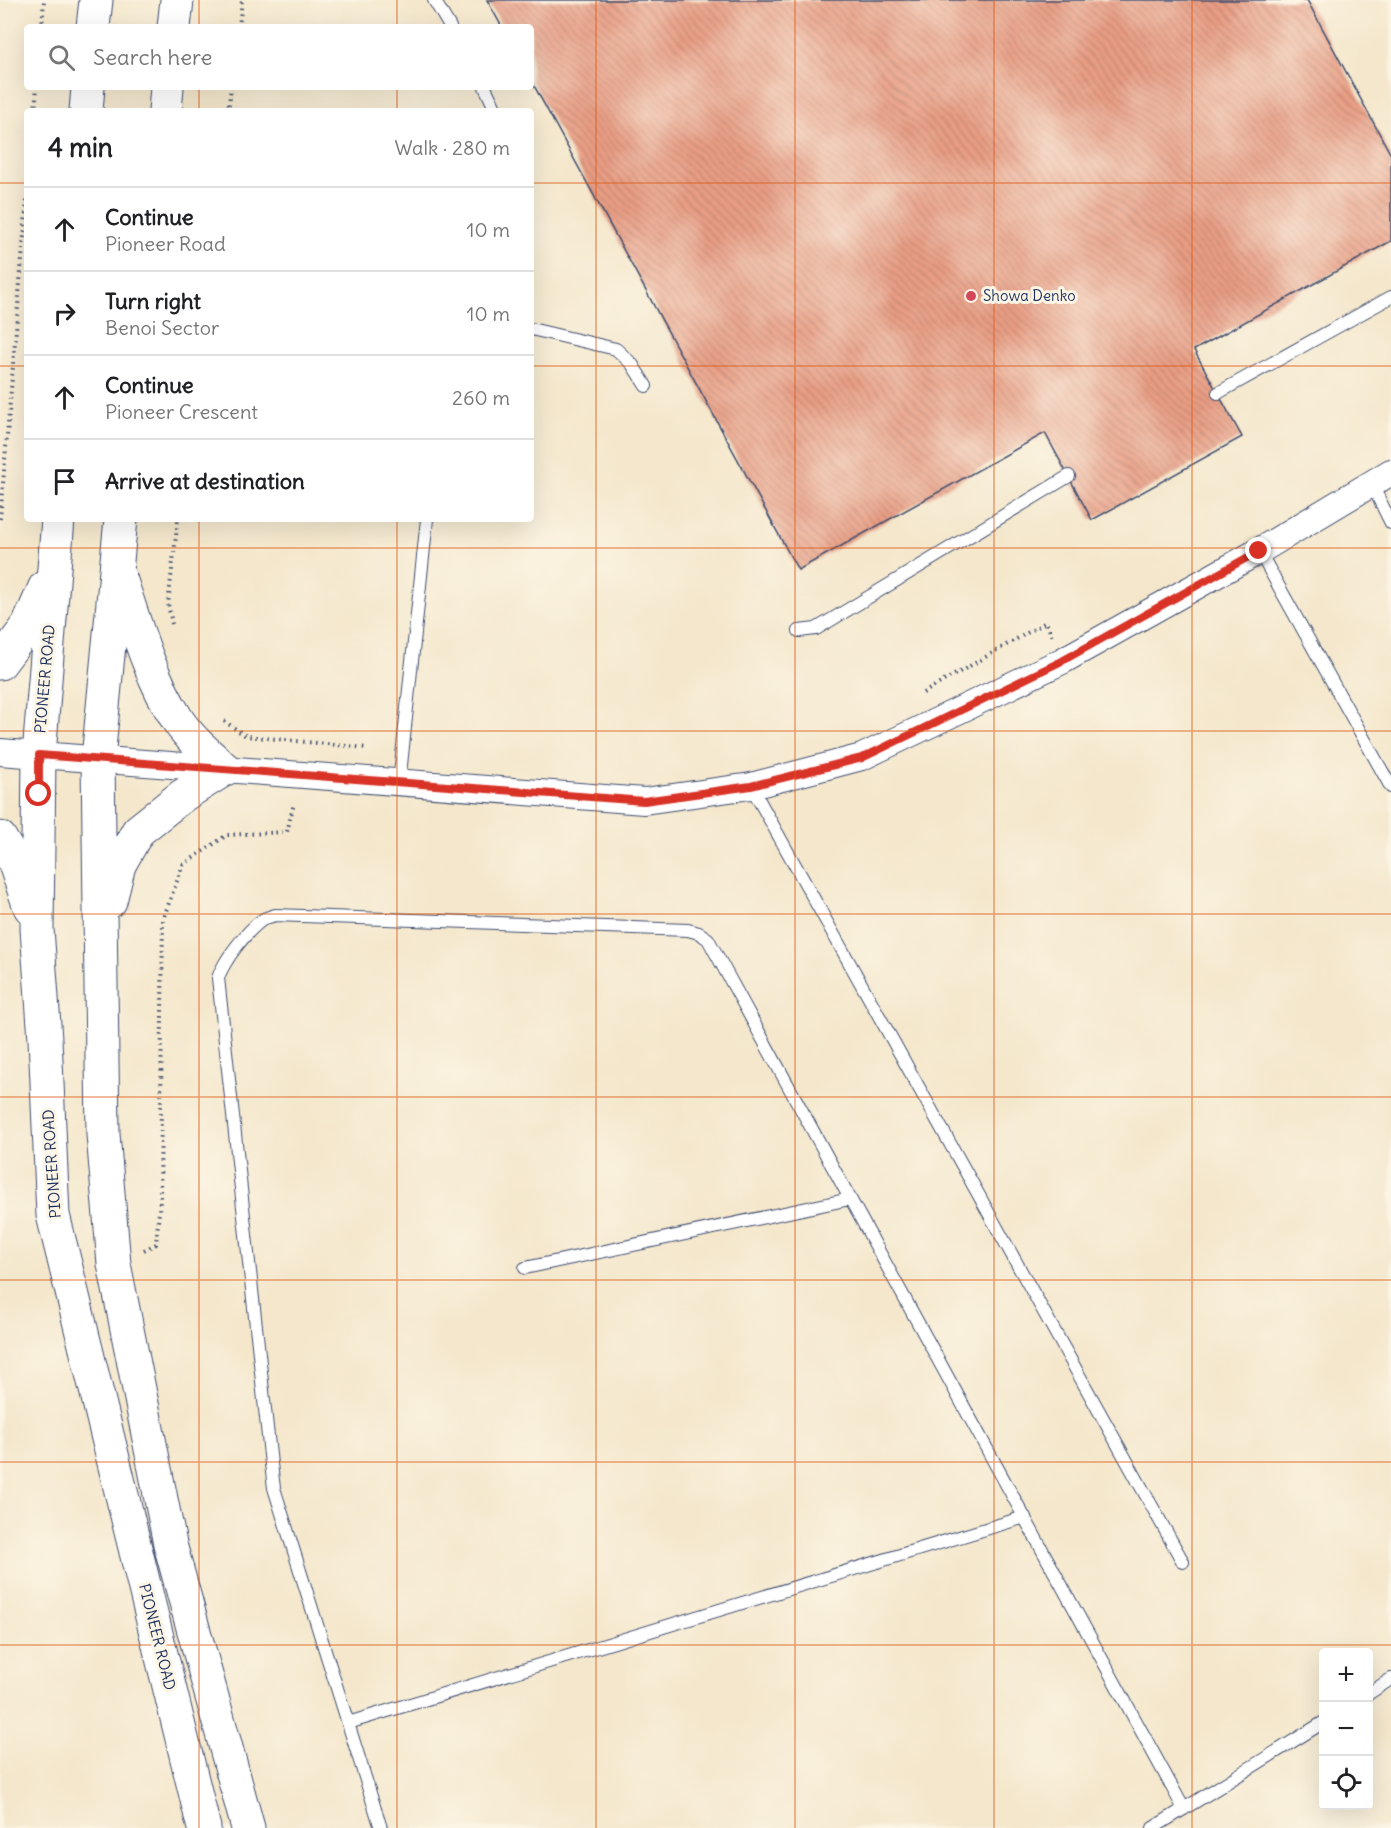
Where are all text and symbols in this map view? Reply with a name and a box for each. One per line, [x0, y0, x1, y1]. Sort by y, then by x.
search box [24, 24, 534, 90]
icon: search [45, 41, 78, 74]
text: Search here [93, 43, 212, 71]
text: 4 min [48, 131, 113, 164]
text: Walk · 280 m [394, 135, 510, 160]
text: Continue [105, 203, 194, 231]
icon: ahead [48, 213, 81, 246]
text: 10 m [467, 217, 510, 242]
text: Pioneer Road [105, 231, 226, 256]
place label: Showa Denko [983, 286, 1076, 305]
text: Turn right [105, 287, 201, 315]
marker: Showa Denko [964, 289, 978, 303]
icon: right [48, 297, 81, 330]
text: 10 m [467, 301, 510, 326]
text: Benoi Sector [105, 315, 219, 340]
text: Continue [105, 371, 194, 399]
icon: ahead [48, 381, 81, 414]
text: 260 m [452, 385, 510, 410]
text: Pioneer Crescent [105, 399, 258, 424]
icon: arrive [48, 465, 81, 498]
text: Arrive at destination [105, 467, 305, 495]
route end [1245, 537, 1271, 563]
street label: PIONEER ROAD [30, 624, 59, 734]
route start [25, 780, 51, 806]
street label: PIONEER ROAD [38, 1109, 65, 1219]
street label: PIONEER ROAD [135, 1582, 180, 1692]
map controls [1319, 1648, 1373, 1810]
button: + [1319, 1648, 1373, 1702]
button: − [1319, 1702, 1373, 1756]
button: locate [1319, 1756, 1373, 1810]

